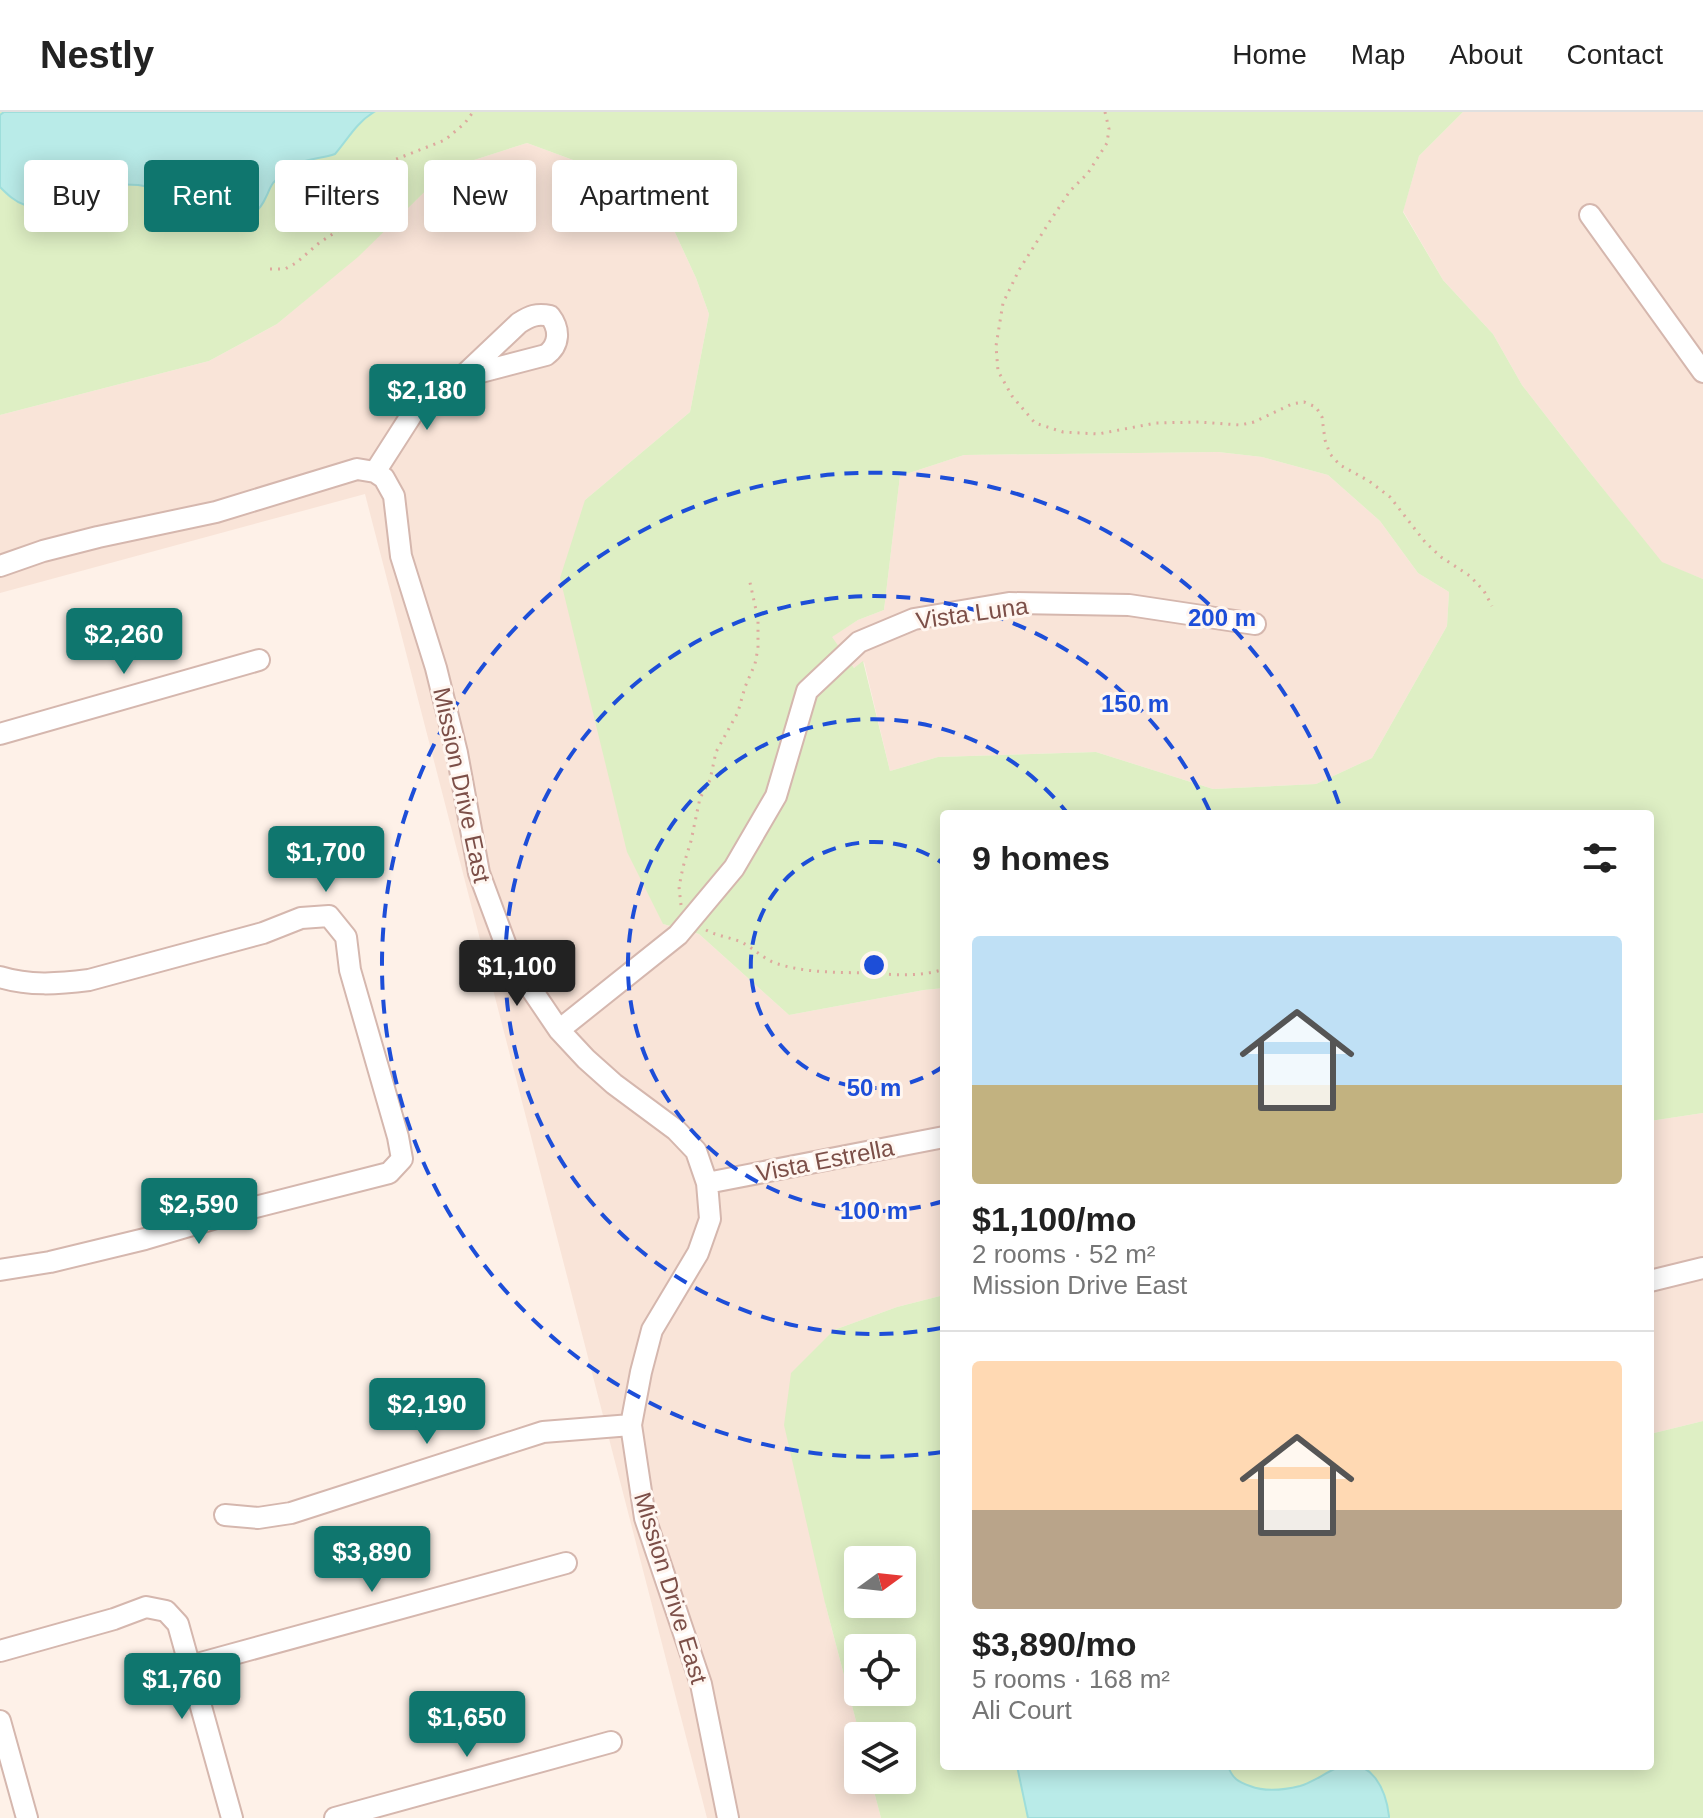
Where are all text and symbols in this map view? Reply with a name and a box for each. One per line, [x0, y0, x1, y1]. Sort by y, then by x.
text: Nestly [40, 34, 154, 76]
text: Home [1232, 39, 1307, 70]
text: Map [1351, 39, 1405, 70]
text: About [1449, 39, 1523, 70]
text: Contact [1567, 39, 1663, 70]
chip: Buy [24, 160, 128, 232]
chip: Rent [144, 160, 259, 232]
chip: Filters [275, 160, 408, 232]
chip: New [424, 160, 536, 232]
chip: Apartment [552, 160, 737, 232]
pin: $2,180 [362, 364, 492, 432]
text: $2,180 [387, 375, 467, 405]
street label: Vista Luna [914, 592, 1030, 634]
text: 200 m [1188, 604, 1256, 631]
pin: $2,260 [59, 608, 189, 676]
text: $2,260 [84, 619, 164, 649]
street label: Mission Drive East [428, 685, 496, 885]
text: 150 m [1101, 690, 1169, 717]
pin: $1,700 [261, 826, 391, 894]
icon: filters [1578, 836, 1622, 880]
text: $1,700 [286, 837, 366, 867]
text: 9 homes [972, 839, 1110, 877]
pin: $1,100 [452, 940, 582, 1008]
text: $1,100 [477, 951, 557, 981]
centre of rings [860, 951, 888, 979]
icon: home [1225, 988, 1369, 1132]
text: 50 m [847, 1074, 901, 1101]
street label: Vista Estrella [754, 1133, 897, 1187]
pin: $2,590 [134, 1178, 264, 1246]
text: $2,590 [159, 1189, 239, 1219]
text: 100 m [840, 1197, 908, 1224]
text: $1,100/mo [972, 1200, 1136, 1238]
text: 2 rooms · 52 m² [972, 1239, 1156, 1269]
text: Mission Drive East [972, 1270, 1187, 1300]
pin: $2,190 [362, 1378, 492, 1446]
text: $2,190 [387, 1389, 467, 1419]
icon: home [1225, 1413, 1369, 1557]
street label: Mission Drive East [629, 1489, 713, 1687]
pin: $3,890 [307, 1526, 437, 1594]
text: $3,890 [332, 1537, 412, 1567]
north arrow [844, 1546, 916, 1618]
map controls [844, 1546, 916, 1794]
text: $3,890/mo [972, 1625, 1136, 1663]
button: locate [844, 1634, 916, 1706]
pin: $1,760 [117, 1653, 247, 1721]
text: $1,760 [142, 1664, 222, 1694]
text: 5 rooms · 168 m² [972, 1664, 1170, 1694]
pin: $1,650 [402, 1691, 532, 1759]
text: Ali Court [972, 1695, 1072, 1725]
text: $1,650 [427, 1702, 507, 1732]
button: layers [844, 1722, 916, 1794]

